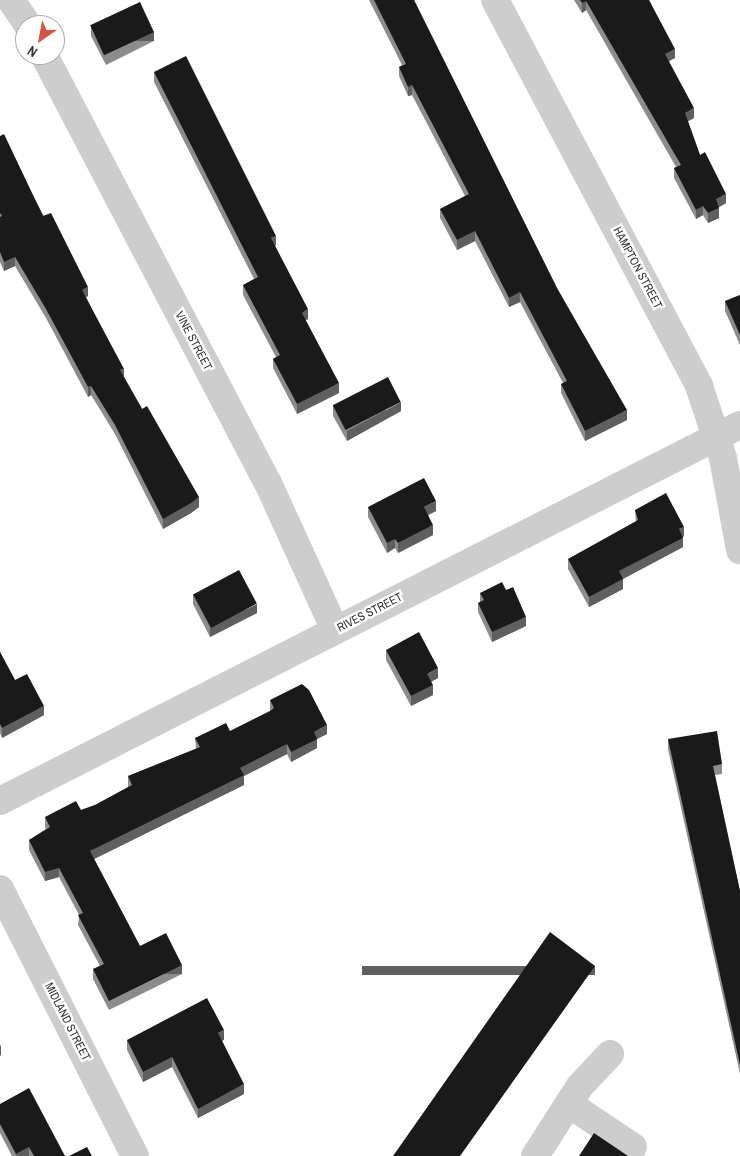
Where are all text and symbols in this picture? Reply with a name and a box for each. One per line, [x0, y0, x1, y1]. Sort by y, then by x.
north arrow [15, 15, 65, 65]
text: N [24, 42, 41, 62]
street label: HAMPTON STREET [609, 225, 665, 311]
street label: VINE STREET [171, 309, 215, 373]
street label: RIVES STREET [335, 590, 405, 636]
street label: MIDLAND STREET [41, 980, 93, 1064]

